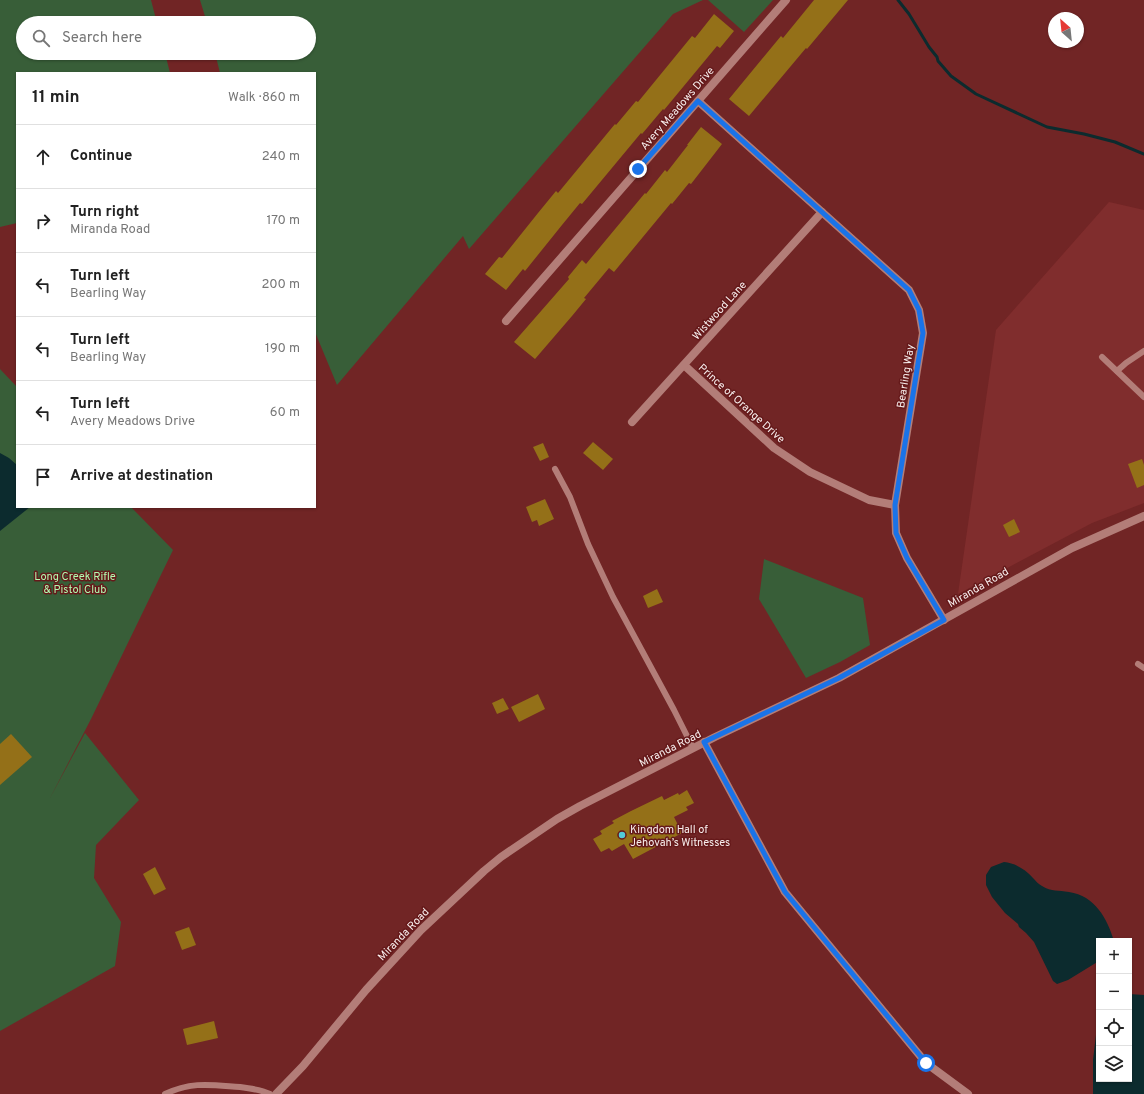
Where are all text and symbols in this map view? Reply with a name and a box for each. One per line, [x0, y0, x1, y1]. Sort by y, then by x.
north arrow [1048, 12, 1084, 48]
search box [16, 16, 316, 60]
icon: search [30, 27, 52, 49]
text: Search here [62, 29, 142, 48]
street label: Avery Meadows Drive [638, 64, 718, 153]
text: 11 min [32, 87, 80, 109]
text: Walk · 860 m [228, 90, 300, 106]
icon: ahead [32, 146, 54, 168]
text: Continue [70, 147, 132, 166]
text: 240 m [262, 149, 300, 165]
route end [629, 160, 647, 178]
text: Turn right [70, 203, 139, 222]
icon: right [32, 210, 54, 232]
text: 170 m [266, 213, 300, 229]
text: Miranda Road [70, 222, 150, 238]
text: Turn left [70, 267, 130, 286]
icon: left [32, 274, 54, 296]
text: 200 m [261, 277, 300, 293]
street label: Wistwood Lane [690, 278, 750, 343]
text: Bearling Way [70, 286, 146, 302]
text: Turn left [70, 331, 130, 350]
icon: left [32, 338, 54, 360]
text: 190 m [265, 341, 300, 357]
street label: Bearling Way [894, 343, 918, 409]
text: Bearling Way [70, 350, 146, 366]
street label: Prince of Orange Drive [695, 361, 788, 446]
text: Turn left [70, 395, 130, 414]
icon: left [32, 402, 54, 424]
text: 60 m [270, 405, 300, 421]
text: Avery Meadows Drive [70, 414, 195, 430]
icon: arrive [32, 466, 54, 488]
text: Arrive at destination [70, 467, 213, 486]
street label: Miranda Road [946, 565, 1011, 611]
park label: Long Creek Rifle & Pistol Club [34, 570, 116, 597]
street label: Miranda Road [637, 727, 704, 771]
place label: Kingdom Hall of Jehovah’s Witnesses [630, 823, 730, 850]
marker: Kingdom Hall of Jehovah’s Witnesses [617, 830, 627, 840]
street label: Miranda Road [375, 905, 432, 964]
map controls [1096, 938, 1132, 1082]
button: + [1096, 938, 1132, 974]
button: − [1096, 974, 1132, 1010]
button: locate [1096, 1010, 1132, 1046]
button: layers [1096, 1046, 1132, 1082]
route start [917, 1054, 935, 1072]

